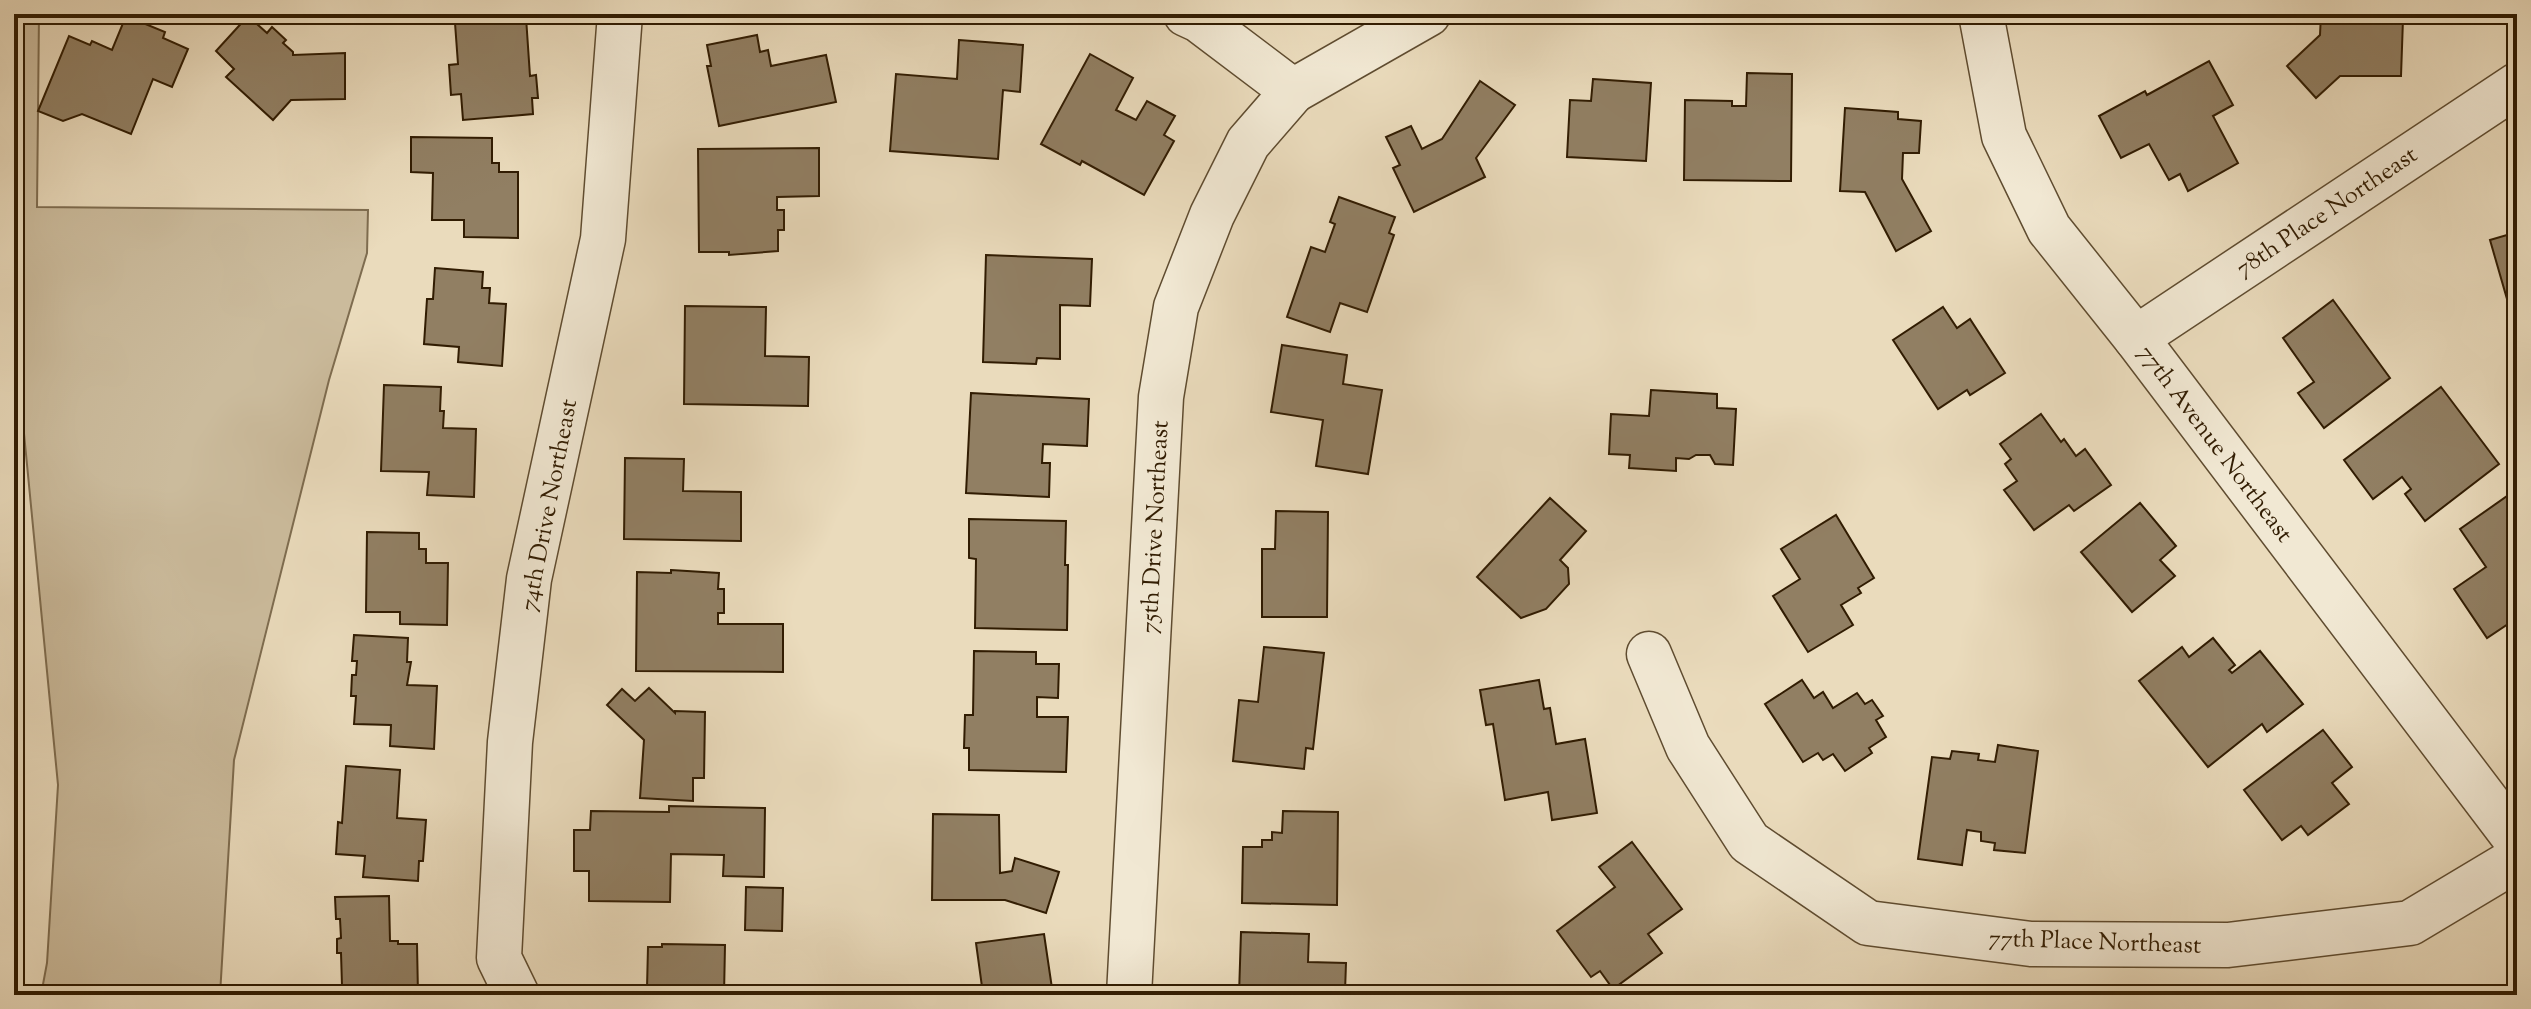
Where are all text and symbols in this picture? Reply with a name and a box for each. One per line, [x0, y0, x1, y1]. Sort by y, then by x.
street label: 78th Place Northeast [2230, 139, 2425, 286]
street label: 77th Avenue Northeast [2129, 338, 2300, 550]
street label: 74th Drive Northeast [513, 396, 587, 614]
street label: 75th Drive Northeast [1133, 420, 1179, 635]
street label: 77th Place Northeast [1988, 922, 2202, 964]

